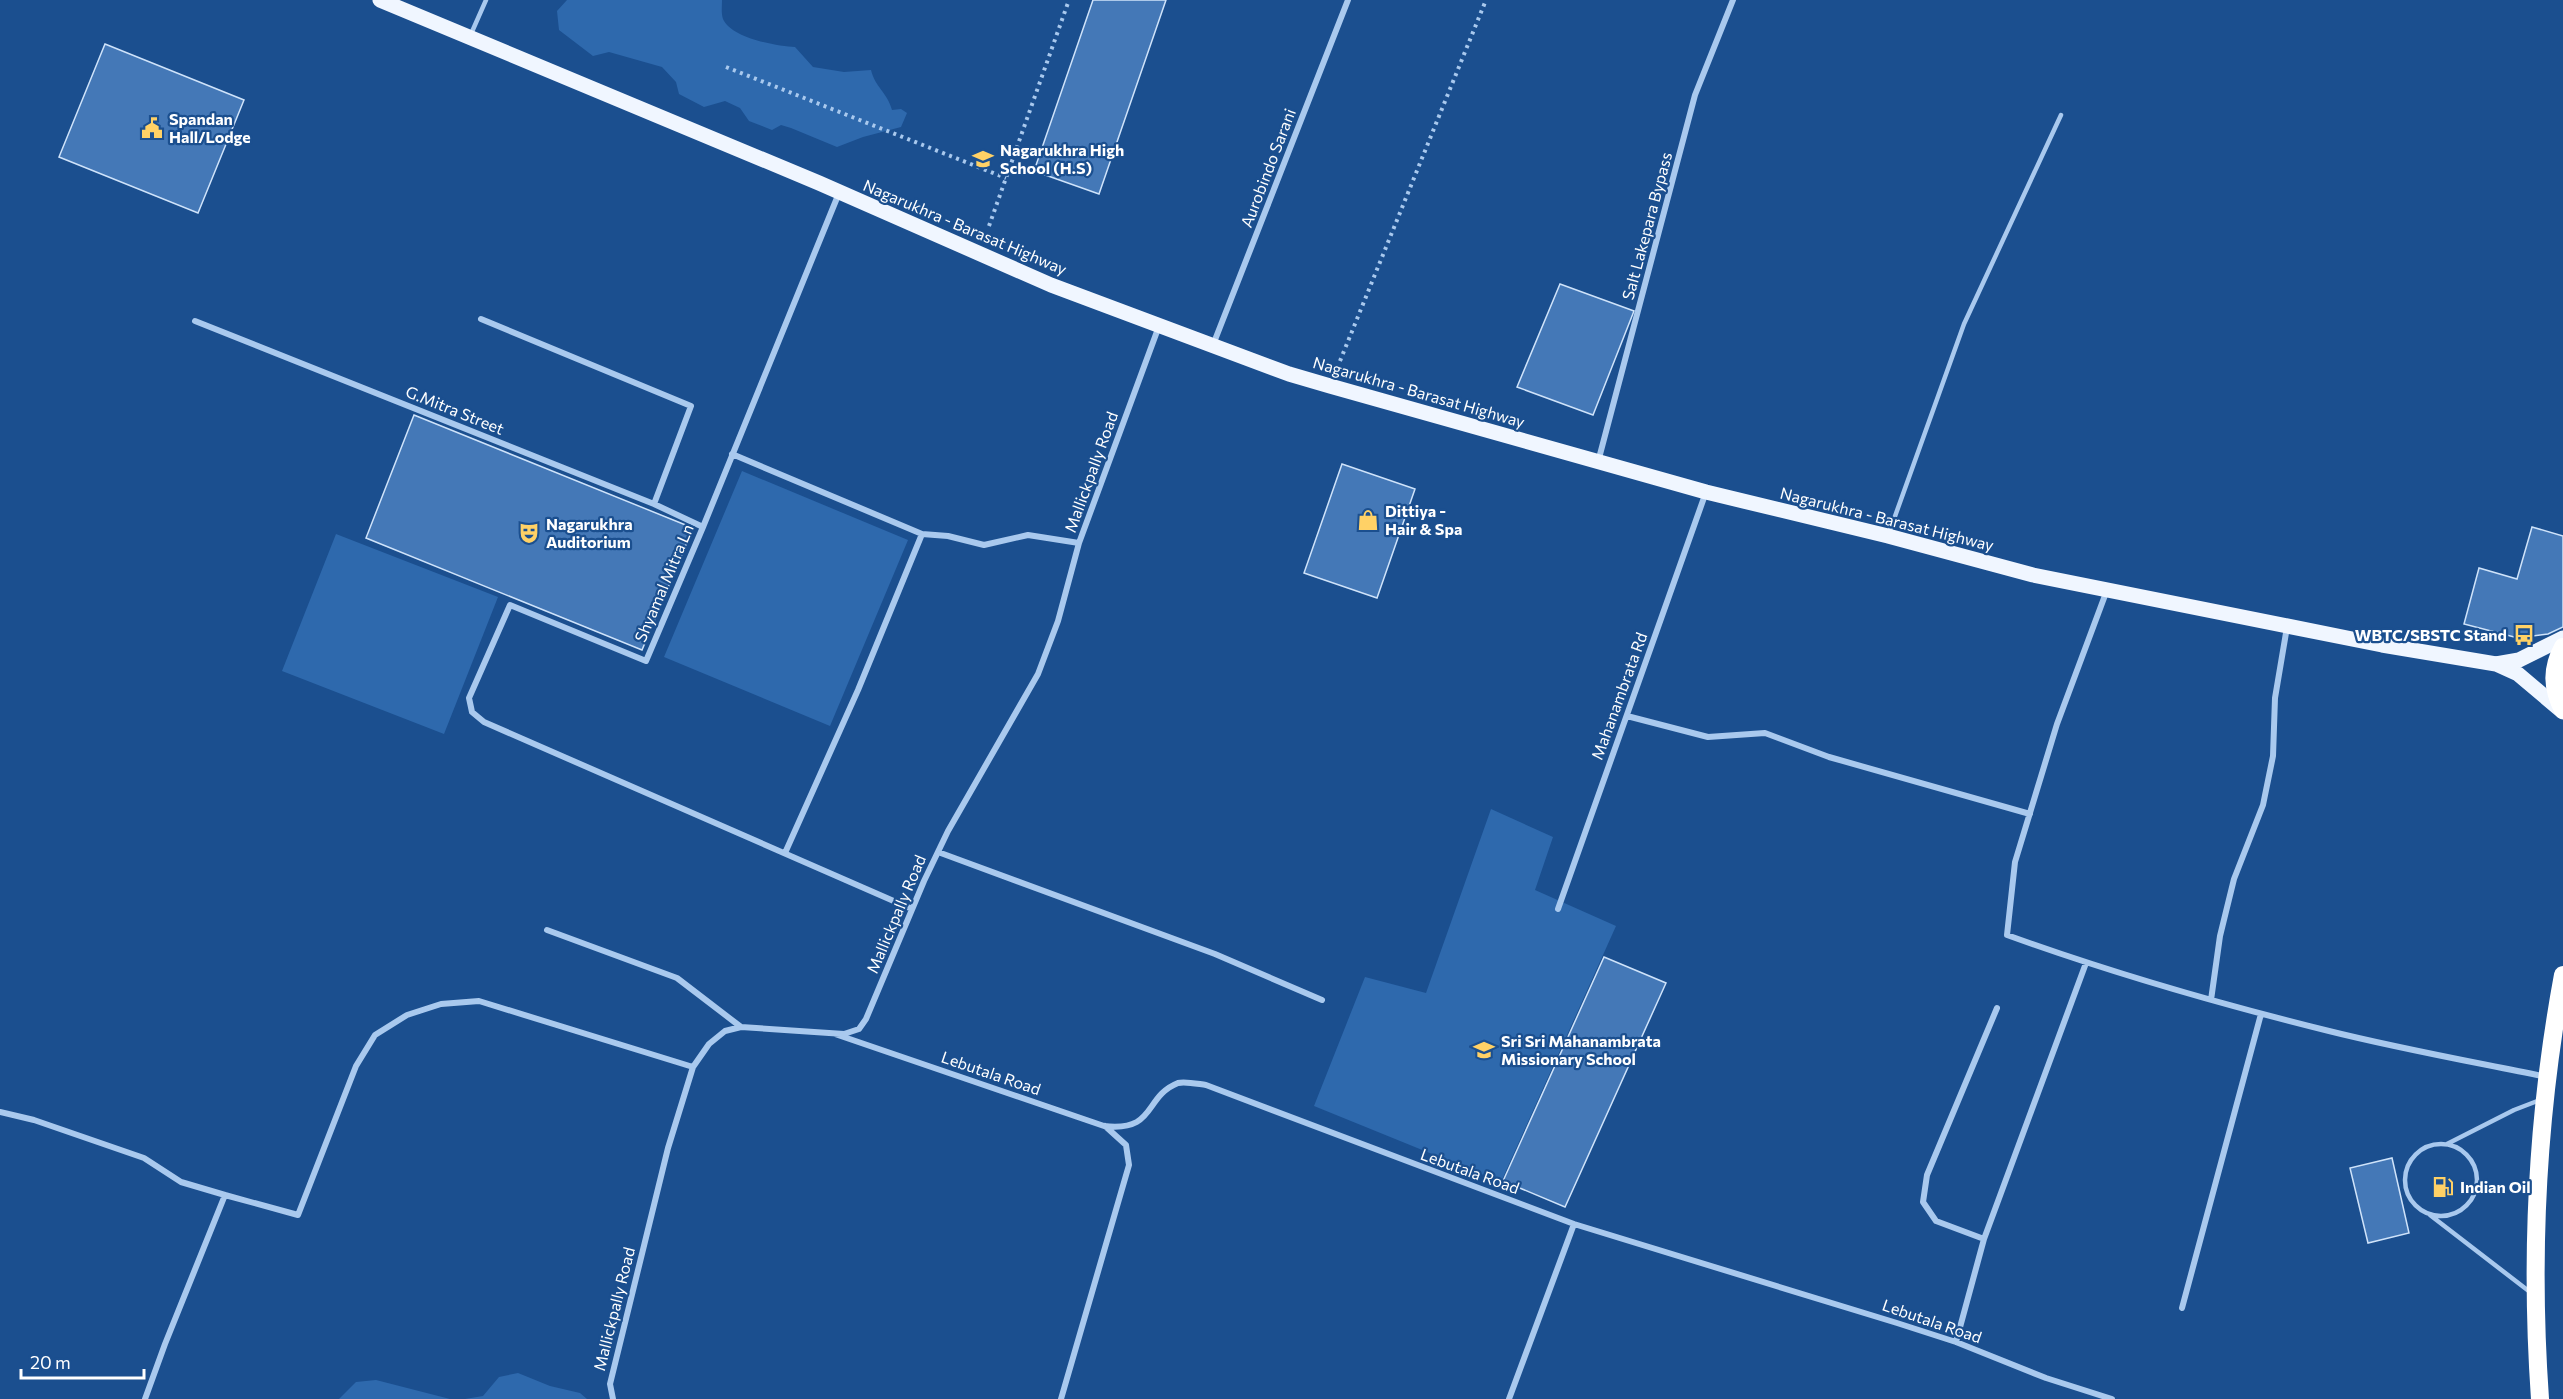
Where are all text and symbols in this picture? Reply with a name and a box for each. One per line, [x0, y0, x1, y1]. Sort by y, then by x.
street label: Aurobindo Sarani [1236, 106, 1299, 230]
place label: Spandan Hall/Lodge [169, 109, 251, 146]
public building icon: Spandan Hall/Lodge [140, 116, 164, 140]
place label: Nagarukhra High School (H.S) [1000, 140, 1124, 177]
school or university icon: Nagarukhra High School (H.S) [971, 147, 995, 171]
street label: Salt Lakepara Bypass [1618, 150, 1675, 302]
street label: Nagarukhra - Barasat Highway [860, 175, 1070, 278]
street label: Nagarukhra - Barasat Highway [1311, 352, 1527, 431]
street label: G.Mitra Street [403, 381, 508, 438]
street label: Mallickpally Road [1060, 409, 1121, 535]
street label: Nagarukhra - Barasat Highway [1778, 483, 1996, 554]
place label: Dittiya - Hair & Spa [1385, 501, 1462, 538]
shop icon: Dittiya - Hair & Spa [1356, 508, 1380, 532]
place label: Nagarukhra Auditorium [546, 514, 633, 551]
theatre icon: Nagarukhra Auditorium [517, 521, 541, 545]
street label: Shyamal Mitra Ln [630, 521, 697, 645]
bus stop icon: WBTC/SBSTC Stand [2512, 623, 2536, 647]
place label: WBTC/SBSTC Stand [2355, 625, 2507, 644]
street label: Mahanambrata Rd [1587, 630, 1650, 762]
street label: Mallickpally Road [862, 852, 929, 976]
place label: Sri Sri Mahanambrata Missionary School [1501, 1031, 1661, 1068]
school or university icon: Sri Sri Mahanambrata Missionary School [1472, 1038, 1496, 1062]
street label: Lebutala Road [939, 1047, 1043, 1098]
street label: Lebutala Road [1418, 1144, 1522, 1197]
fuel station icon: Indian Oil [2431, 1175, 2455, 1199]
place label: Indian Oil [2460, 1177, 2531, 1196]
street label: Mallickpally Road [589, 1245, 638, 1373]
street label: Lebutala Road [1880, 1295, 1984, 1346]
scale bar [21, 1342, 144, 1380]
text: 20 m [30, 1351, 71, 1373]

